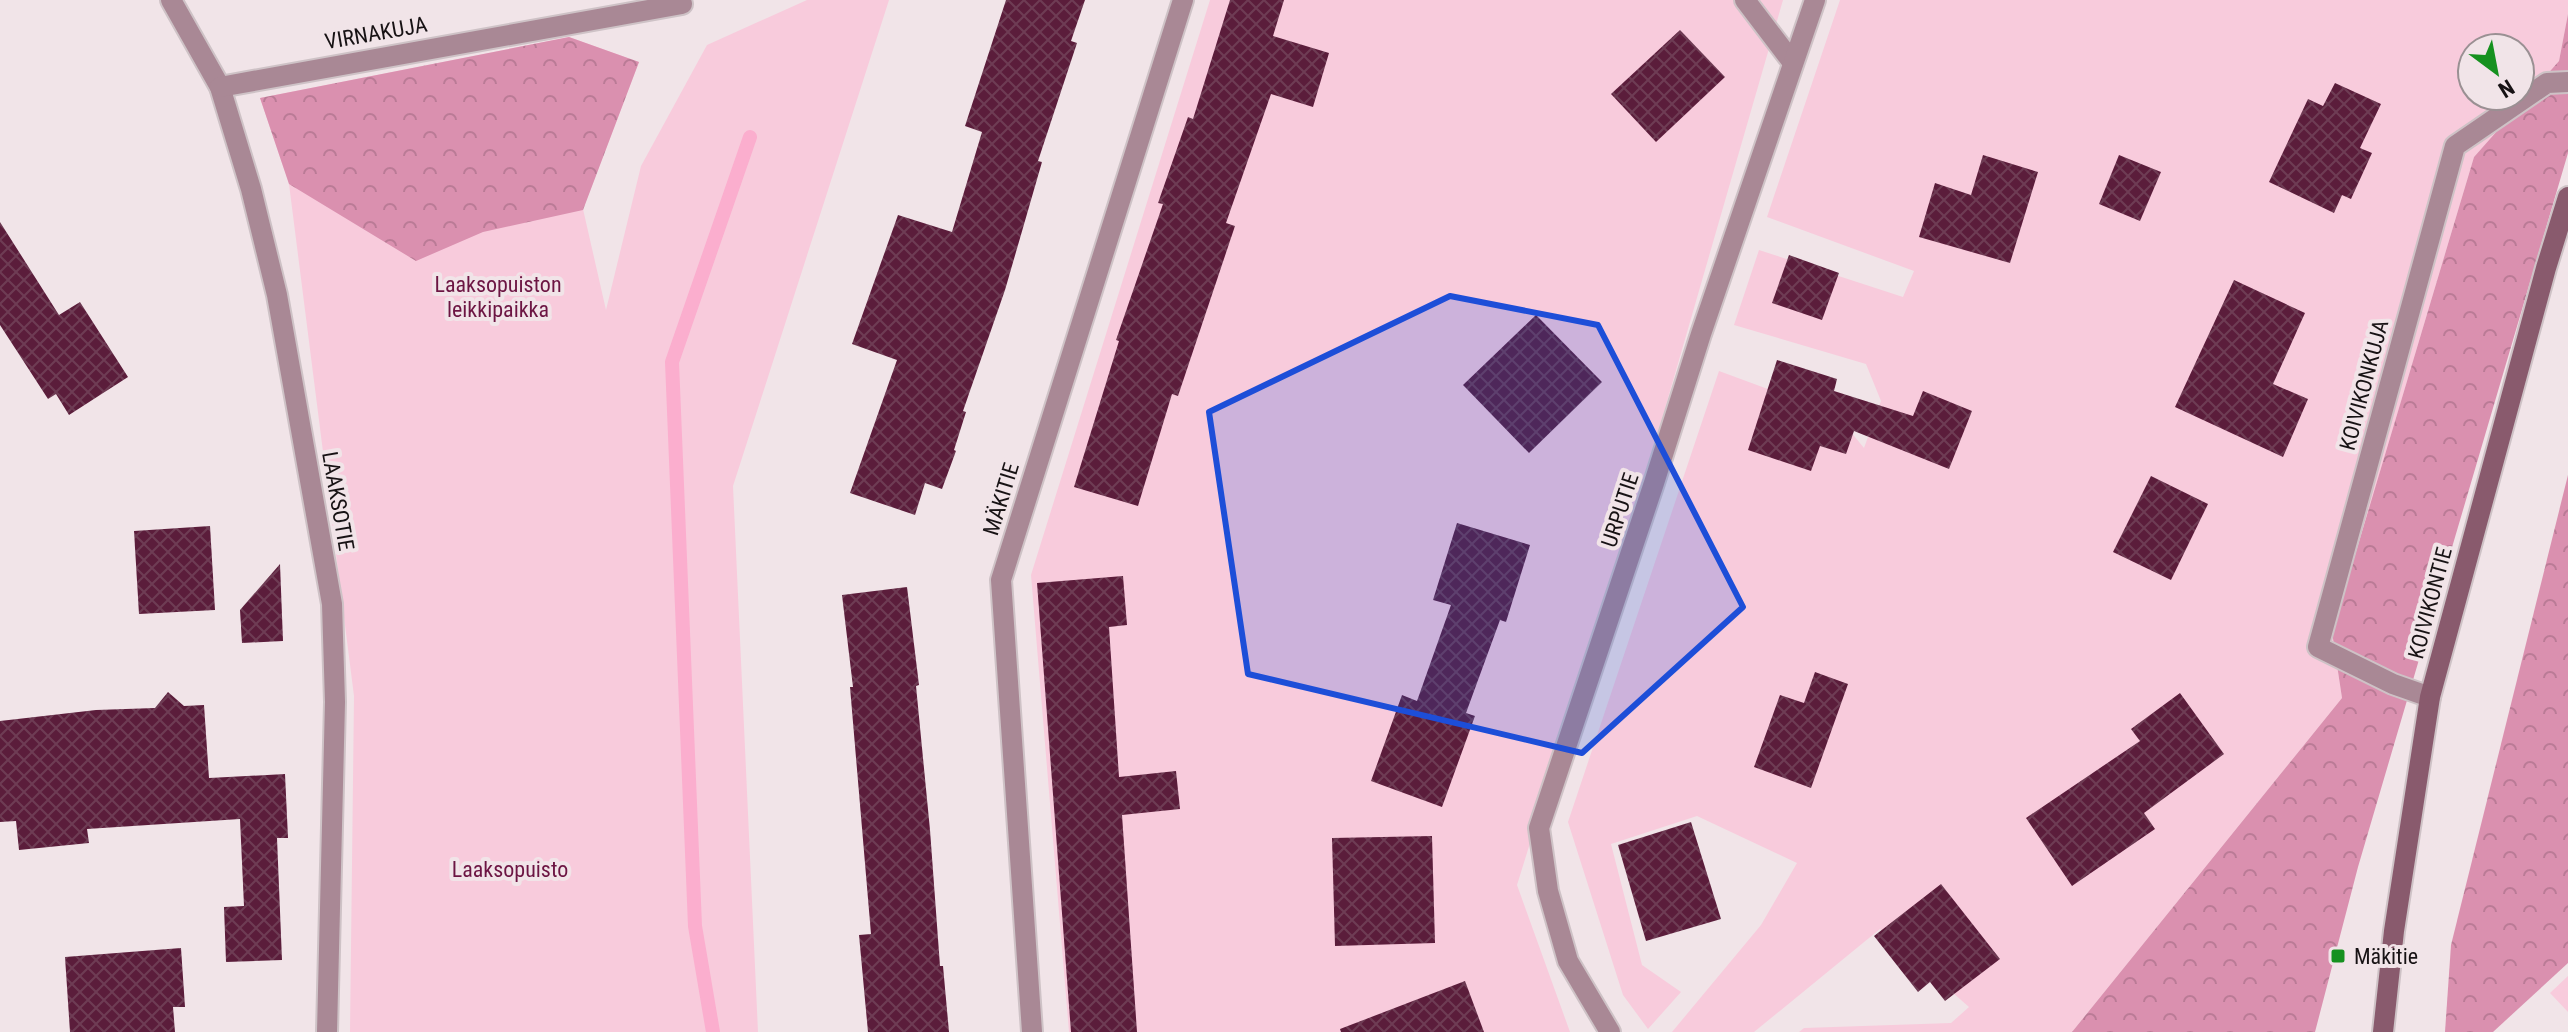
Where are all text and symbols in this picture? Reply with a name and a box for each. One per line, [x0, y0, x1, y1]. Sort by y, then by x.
street label: VIRNAKUJA [323, 12, 429, 54]
north arrow [2456, 32, 2536, 112]
text: N [2494, 74, 2519, 103]
park label: Laaksopuiston leikkipaikka [434, 272, 562, 322]
street label: KOIVIKONKUJA [2335, 317, 2394, 453]
street label: LAAKSOTIE [317, 449, 359, 553]
street label: MÄKITIE [978, 460, 1024, 538]
street label: URPUTIE [1596, 470, 1644, 550]
street label: KOIVIKONTIE [2403, 544, 2457, 661]
park label: Laaksopuisto [452, 857, 568, 882]
place label: Mäkitie [2354, 944, 2418, 969]
marker: Mäkitie [2329, 947, 2347, 965]

